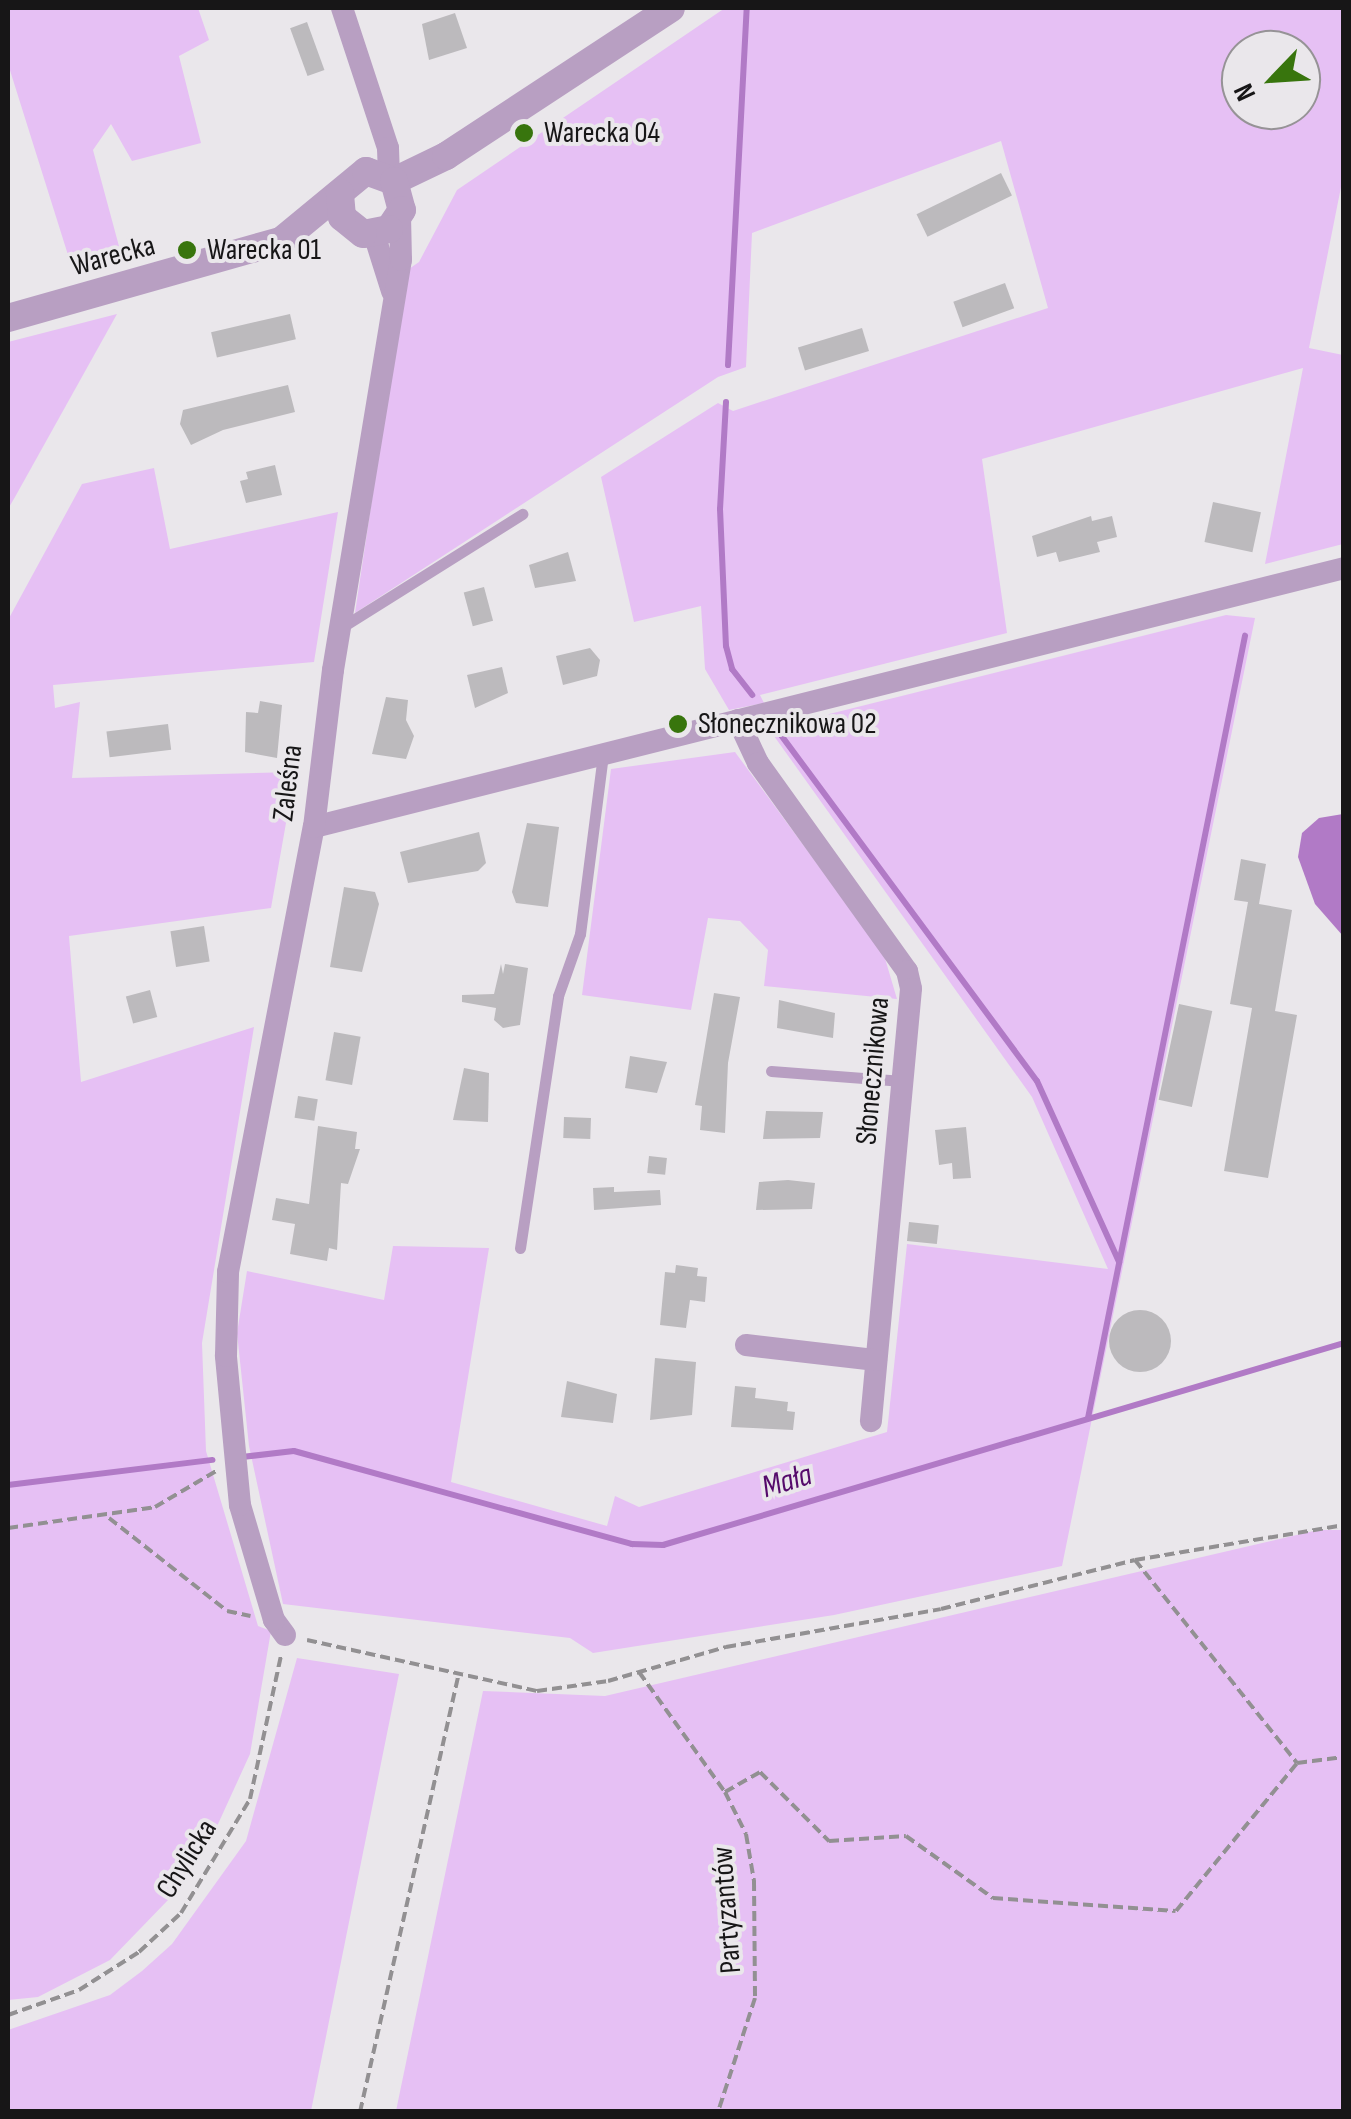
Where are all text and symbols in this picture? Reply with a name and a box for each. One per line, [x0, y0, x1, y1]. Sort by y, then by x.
north arrow [1221, 30, 1321, 130]
text: N [1227, 78, 1263, 106]
place label: Warecka 04 [544, 115, 660, 151]
marker: Warecka 04 [513, 122, 535, 144]
street label: Warecka [67, 228, 159, 284]
place label: Warecka 01 [207, 232, 321, 268]
marker: Warecka 01 [176, 239, 198, 261]
place label: Słonecznikowa 02 [698, 706, 877, 742]
marker: Słonecznikowa 02 [667, 713, 689, 735]
street label: Zaleśna [265, 743, 311, 823]
street label: Słonecznikowa [849, 996, 897, 1146]
water label: Mała [757, 1456, 817, 1508]
street label: Chylicka [149, 1813, 225, 1905]
street label: Partyzantów [705, 1845, 749, 1975]

